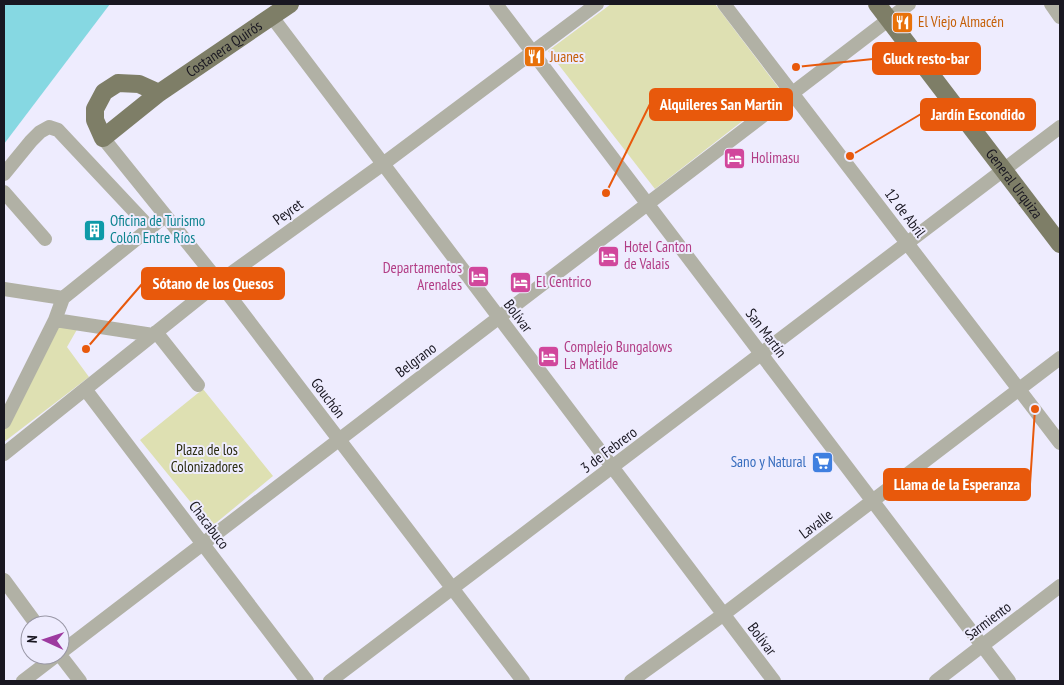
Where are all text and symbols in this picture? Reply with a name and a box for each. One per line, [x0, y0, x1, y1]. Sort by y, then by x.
restaurant icon: El Viejo Almacén [890, 10, 914, 34]
place label: El Viejo Almacén [918, 12, 1004, 31]
street label: Costanera Quirós [182, 16, 265, 81]
callout: Gluck resto-bar [873, 43, 980, 74]
restaurant icon: Juanes [522, 45, 546, 69]
place label: Juanes [549, 47, 584, 66]
text: Gluck resto-bar [883, 48, 969, 68]
callout: Alquileres San Martin [650, 89, 792, 120]
text: Alquileres San Martin [659, 94, 782, 114]
callout: Jardín Escondido [921, 99, 1035, 130]
text: Jardín Escondido [930, 104, 1025, 124]
street label: General Urquiza [982, 145, 1047, 222]
hotel icon: Holimasu [723, 146, 747, 170]
place label: Holimasu [751, 148, 800, 167]
street label: 12 de Abril [881, 184, 930, 241]
street label: Peyret [269, 194, 306, 229]
place label: Oficina de Turismo Colón Entre Ríos [110, 211, 205, 247]
building icon: Oficina de Turismo Colón Entre Ríos [82, 218, 106, 242]
place label: Hotel Canton de Valais [624, 237, 692, 273]
hotel icon: Hotel Canton de Valais [596, 244, 620, 268]
place label: Departamentos Arenales [383, 258, 462, 294]
hotel icon: Departamentos Arenales [466, 265, 490, 289]
callout: Sótano de los Quesos [142, 268, 284, 299]
hotel icon: El Centrico [508, 270, 532, 294]
place label: El Centrico [536, 272, 591, 291]
text: Sótano de los Quesos [152, 273, 274, 293]
street label: Bolívar [500, 296, 537, 337]
street label: San Martín [742, 305, 791, 361]
place label: Complejo Bungalows La Matilde [564, 337, 672, 373]
street label: Belgrano [391, 338, 440, 381]
hotel icon: Complejo Bungalows La Matilde [536, 344, 560, 368]
street label: Gouchón [307, 374, 350, 422]
street label: 3 de Febrero [577, 422, 641, 477]
park label: Plaza de los Colonizadores [171, 440, 243, 476]
supermarket icon: Sano y Natural [810, 450, 834, 474]
place label: Sano y Natural [731, 452, 806, 471]
callout: Llama de la Esperanza [884, 469, 1030, 500]
text: Llama de la Esperanza [894, 474, 1021, 494]
street label: Chacabuco [185, 497, 234, 553]
street label: Lavalle [795, 505, 836, 542]
street label: Sarmiento [961, 597, 1015, 644]
north arrow [20, 615, 70, 665]
street label: Bolívar [744, 619, 781, 660]
text: N [23, 635, 41, 644]

